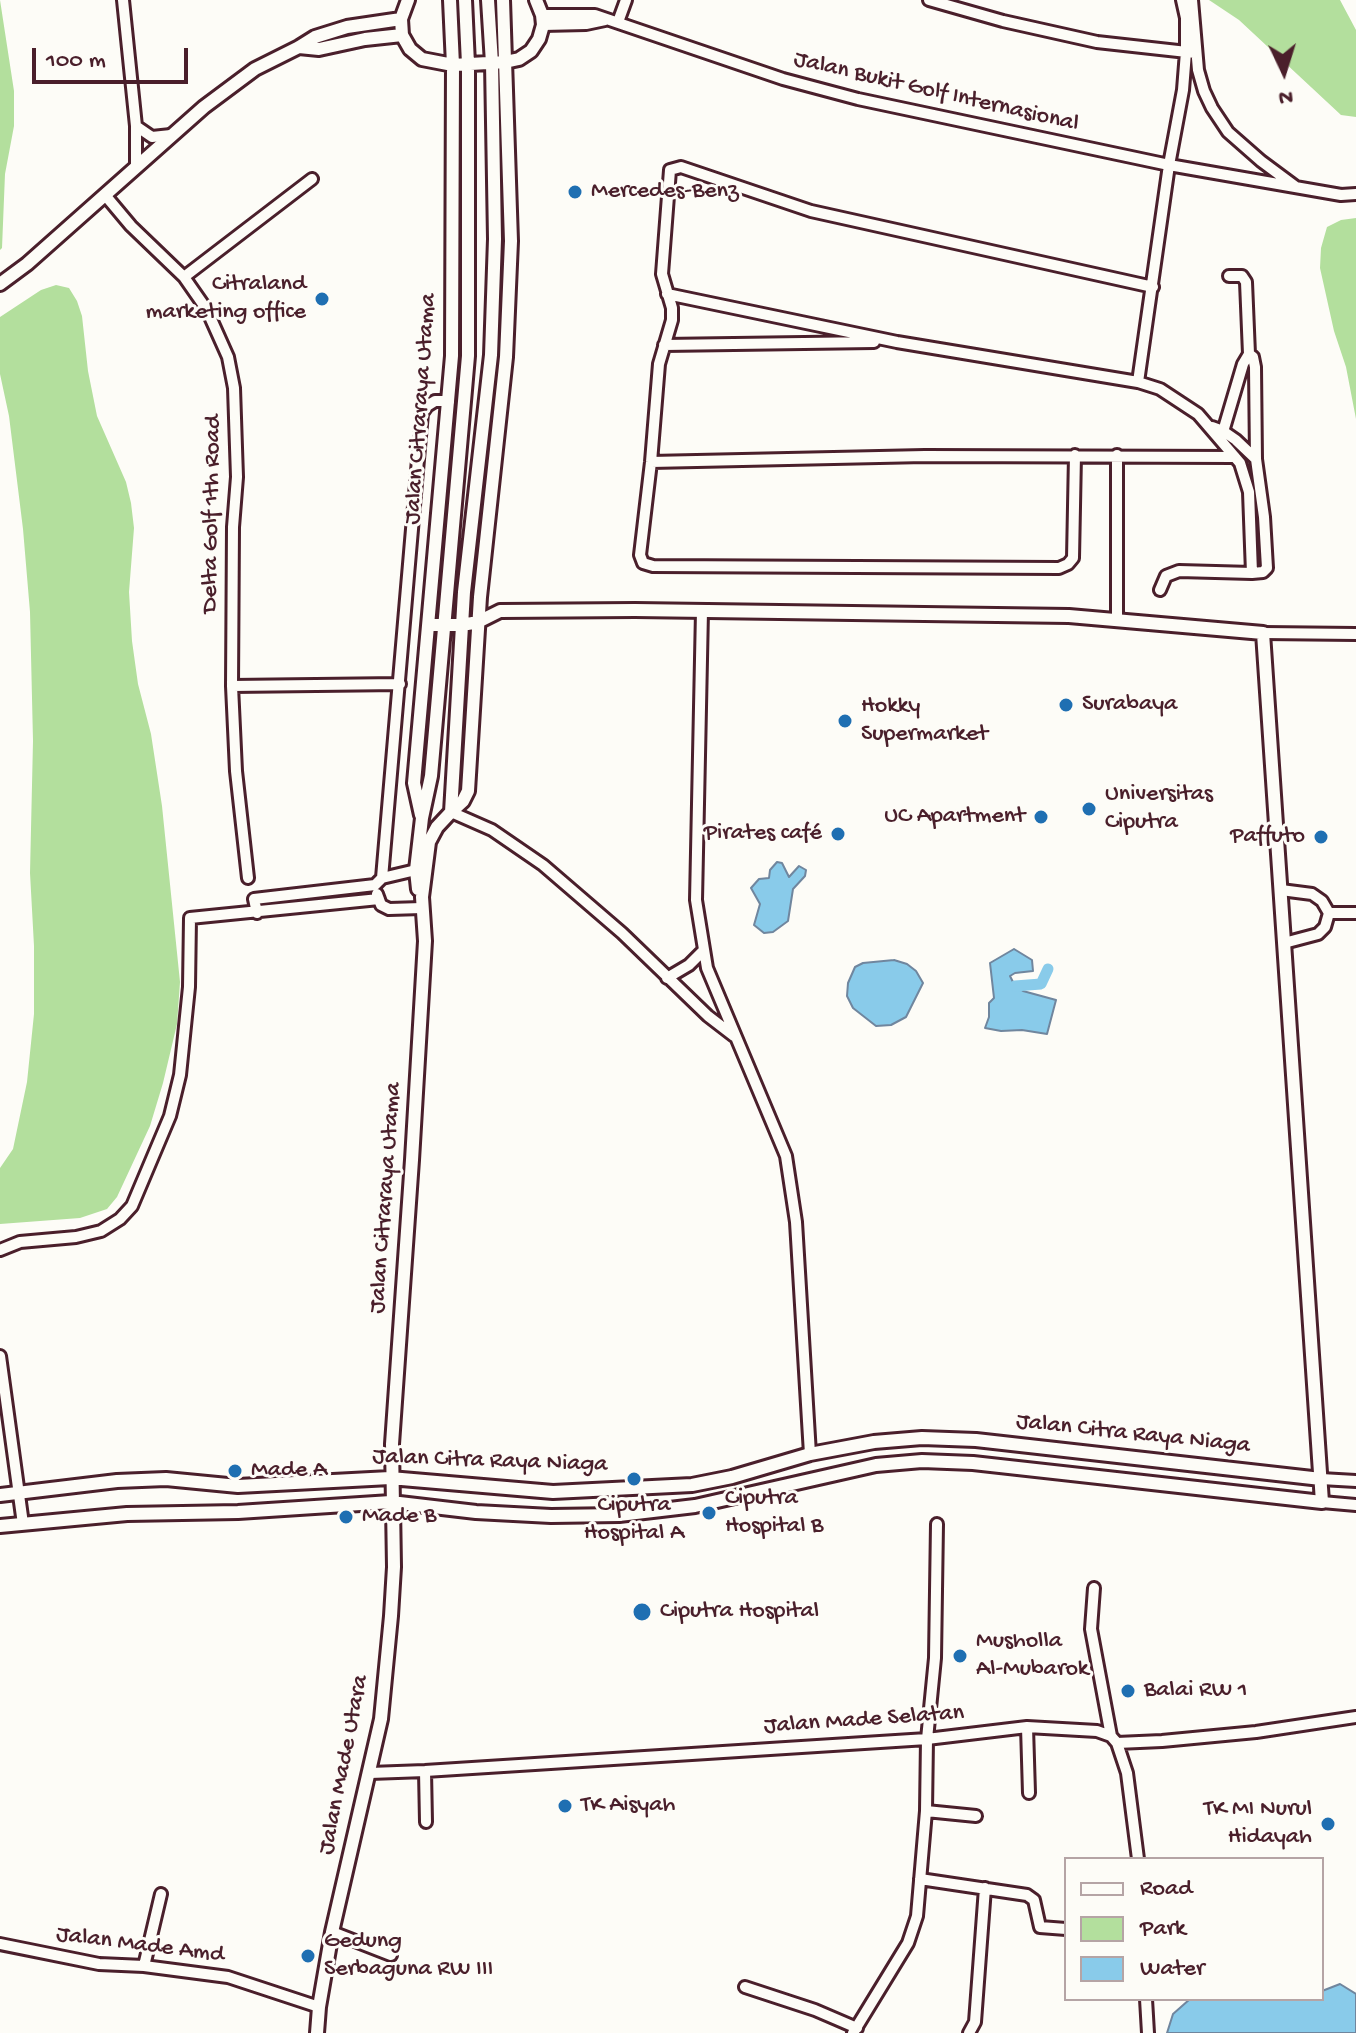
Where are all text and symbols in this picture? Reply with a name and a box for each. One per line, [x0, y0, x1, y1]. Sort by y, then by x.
scale bar [36, 32, 192, 82]
north arrow [1244, 32, 1324, 112]
street label: Jalan Bukit Golf Internasional [791, 46, 1081, 140]
text: 100 m [46, 47, 106, 76]
text: N [1278, 82, 1294, 109]
place label: Mercedes-Benz [591, 178, 739, 206]
marker: Mercedes-Benz [566, 183, 584, 201]
place label: Citraland marketing office [145, 271, 306, 327]
marker: Citraland marketing office [313, 290, 331, 308]
street label: Jalan Citraraya Utama [400, 293, 444, 525]
street label: Delta Golf 1th Road [197, 415, 229, 613]
place label: Surabaya [1082, 691, 1177, 719]
place label: Hokky Supermarket [861, 693, 988, 749]
marker: Surabaya [1057, 696, 1075, 714]
marker: Hokky Supermarket [836, 712, 854, 730]
place label: Universitas Ciputra [1105, 781, 1213, 837]
marker: Universitas Ciputra [1080, 800, 1098, 818]
place label: UC Apartment [884, 803, 1025, 831]
marker: UC Apartment [1032, 808, 1050, 826]
place label: Pirates café [704, 820, 822, 848]
place label: Paffuto [1230, 823, 1305, 851]
marker: Pirates café [829, 825, 847, 843]
marker: Paffuto [1312, 828, 1330, 846]
street label: Jalan Citraraya Utama [365, 1082, 409, 1314]
street label: Jalan Citra Raya Niaga [1015, 1408, 1251, 1462]
street label: Jalan Citra Raya Niaga [372, 1444, 608, 1480]
place label: Made A [251, 1457, 327, 1485]
marker: Made A [226, 1462, 244, 1480]
marker: Ciputra Hospital A [625, 1470, 643, 1488]
place label: Ciputra Hospital B [725, 1485, 823, 1541]
place label: Ciputra Hospital A [584, 1492, 684, 1548]
place label: Made B [362, 1503, 436, 1531]
marker: Ciputra Hospital B [700, 1504, 718, 1522]
marker: Made B [337, 1508, 355, 1526]
place label: Ciputra Hospital [660, 1598, 819, 1626]
marker: Ciputra Hospital [631, 1601, 653, 1623]
place label: Musholla Al-Mubarok [976, 1628, 1089, 1684]
marker: Musholla Al-Mubarok [951, 1647, 969, 1665]
street label: Jalan Made Utara [313, 1673, 377, 1857]
place label: Balai RW 1 [1144, 1677, 1247, 1705]
marker: Balai RW 1 [1119, 1682, 1137, 1700]
street label: Jalan Made Selatan [763, 1700, 965, 1742]
place label: TK Aisyah [581, 1792, 675, 1820]
place label: TK MI Nurul Hidayah [1204, 1796, 1312, 1852]
marker: TK Aisyah [556, 1797, 574, 1815]
marker: TK MI Nurul Hidayah [1319, 1815, 1337, 1833]
legend [1064, 1857, 1324, 2001]
text: Road [1140, 1875, 1192, 1904]
text: Park [1140, 1915, 1186, 1944]
street label: Jalan Made Amd [54, 1921, 226, 1971]
place label: Gedung Serbaguna RW III [324, 1928, 493, 1984]
marker: Gedung Serbaguna RW III [299, 1947, 317, 1965]
text: Water [1140, 1955, 1204, 1984]

